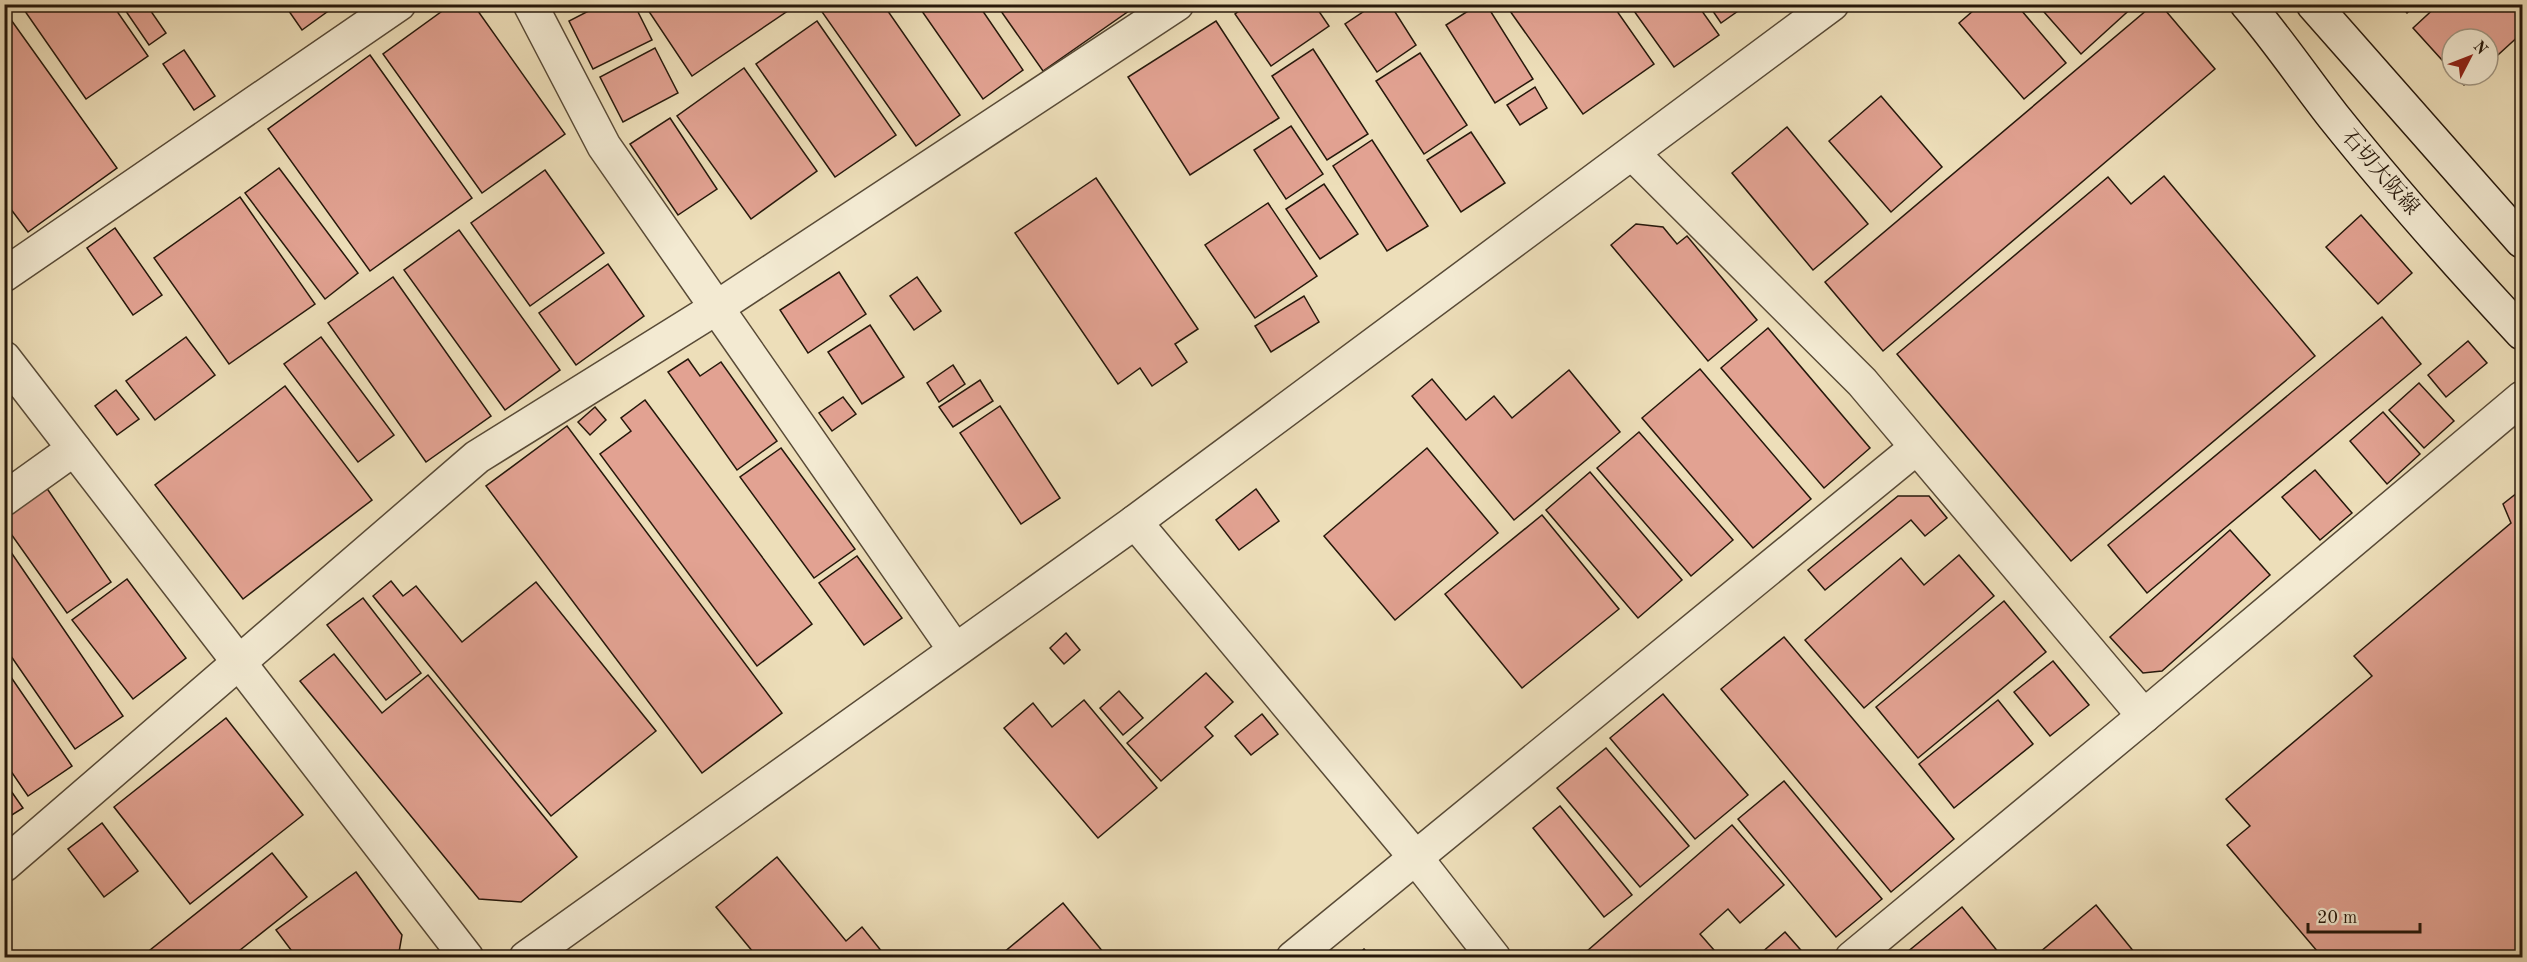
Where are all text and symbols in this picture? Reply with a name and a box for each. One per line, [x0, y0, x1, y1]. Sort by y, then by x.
north arrow [2440, 27, 2500, 87]
text: N [2470, 38, 2490, 59]
street label: 石切大阪線 [2338, 125, 2424, 219]
scale bar [2308, 896, 2420, 934]
text: 20 m [2317, 909, 2357, 927]

